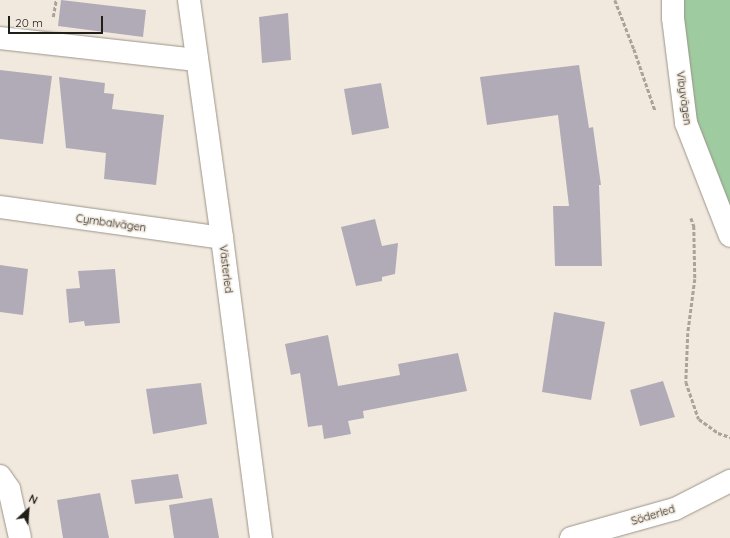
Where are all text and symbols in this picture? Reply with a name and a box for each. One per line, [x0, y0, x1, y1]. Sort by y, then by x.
scale bar [10, 8, 105, 34]
text: 20 m [15, 15, 43, 30]
street label: Vibyvägen [674, 70, 694, 126]
street label: Cymbalvägen [75, 212, 147, 234]
street label: Västerled [216, 244, 236, 294]
north arrow [8, 490, 48, 530]
text: N [27, 491, 40, 507]
street label: Söderled [629, 502, 677, 528]

